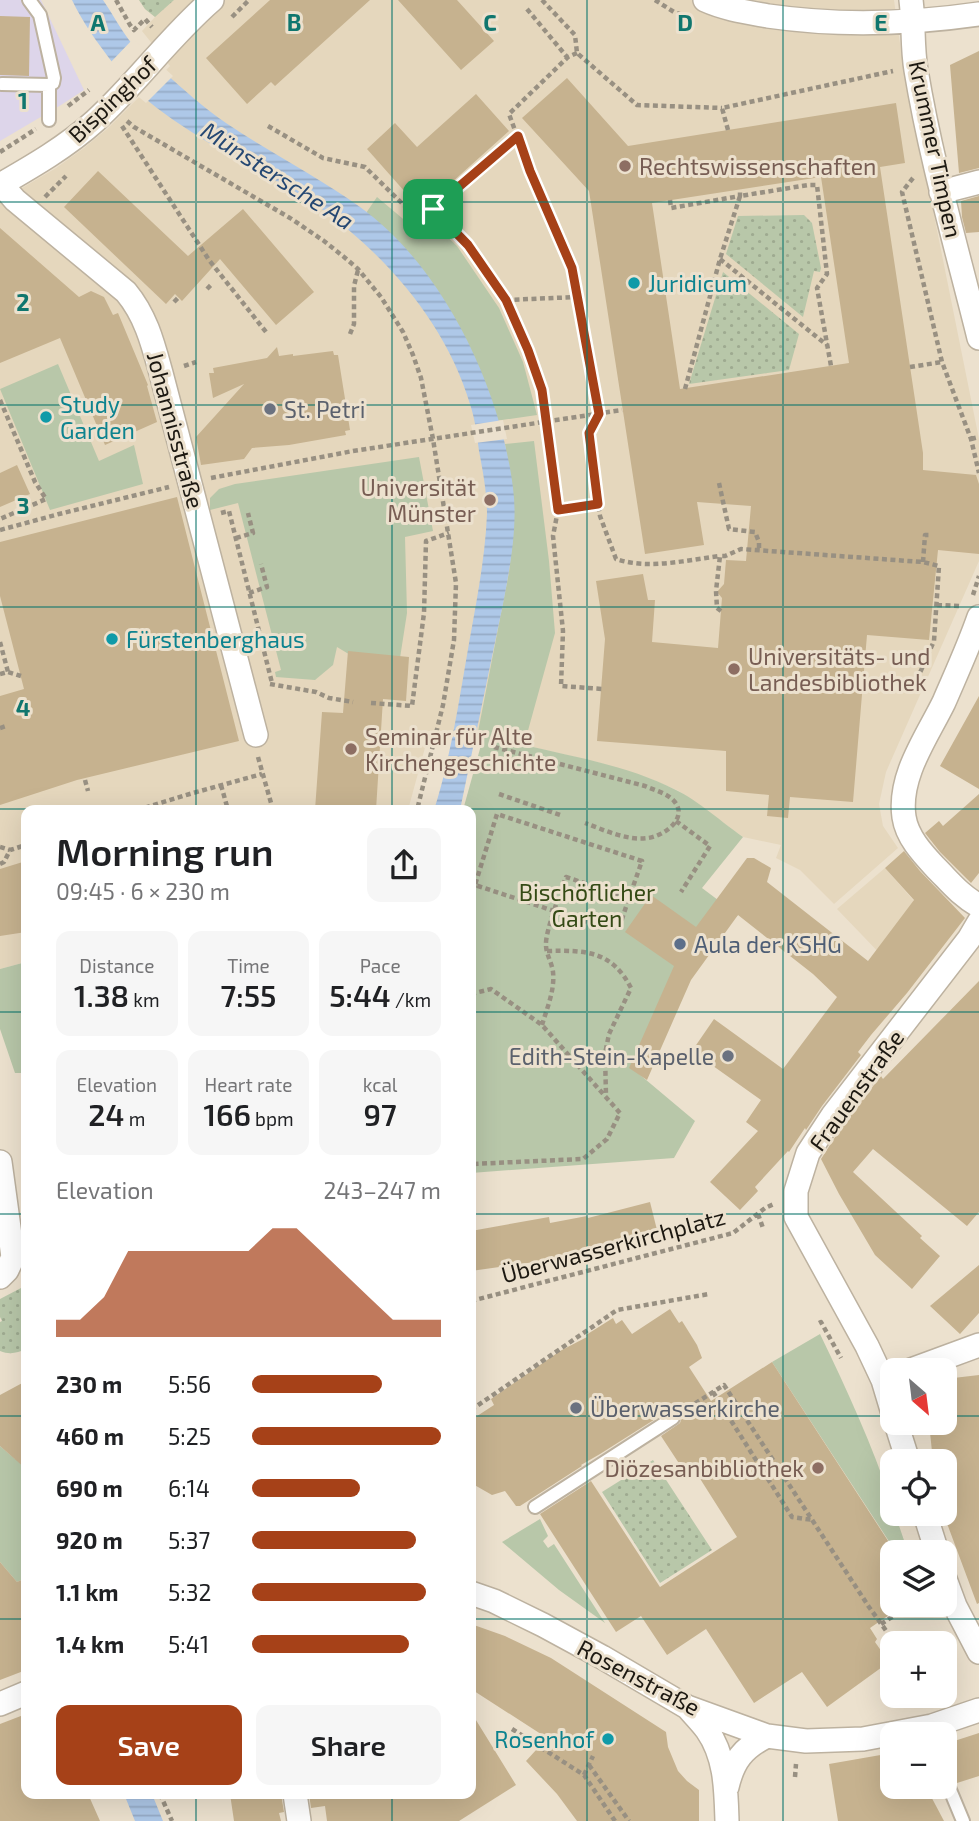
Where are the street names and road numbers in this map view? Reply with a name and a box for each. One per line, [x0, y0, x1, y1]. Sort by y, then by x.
street label: Bispinghof [62, 49, 163, 148]
street label: Krummer Timpen [904, 58, 968, 240]
street label: Johannisstraße [142, 349, 210, 511]
street label: Frauenstraße [803, 1024, 909, 1156]
street label: Überwasserkirchplatz [498, 1202, 728, 1288]
street label: Rosenstraße [573, 1633, 705, 1721]

